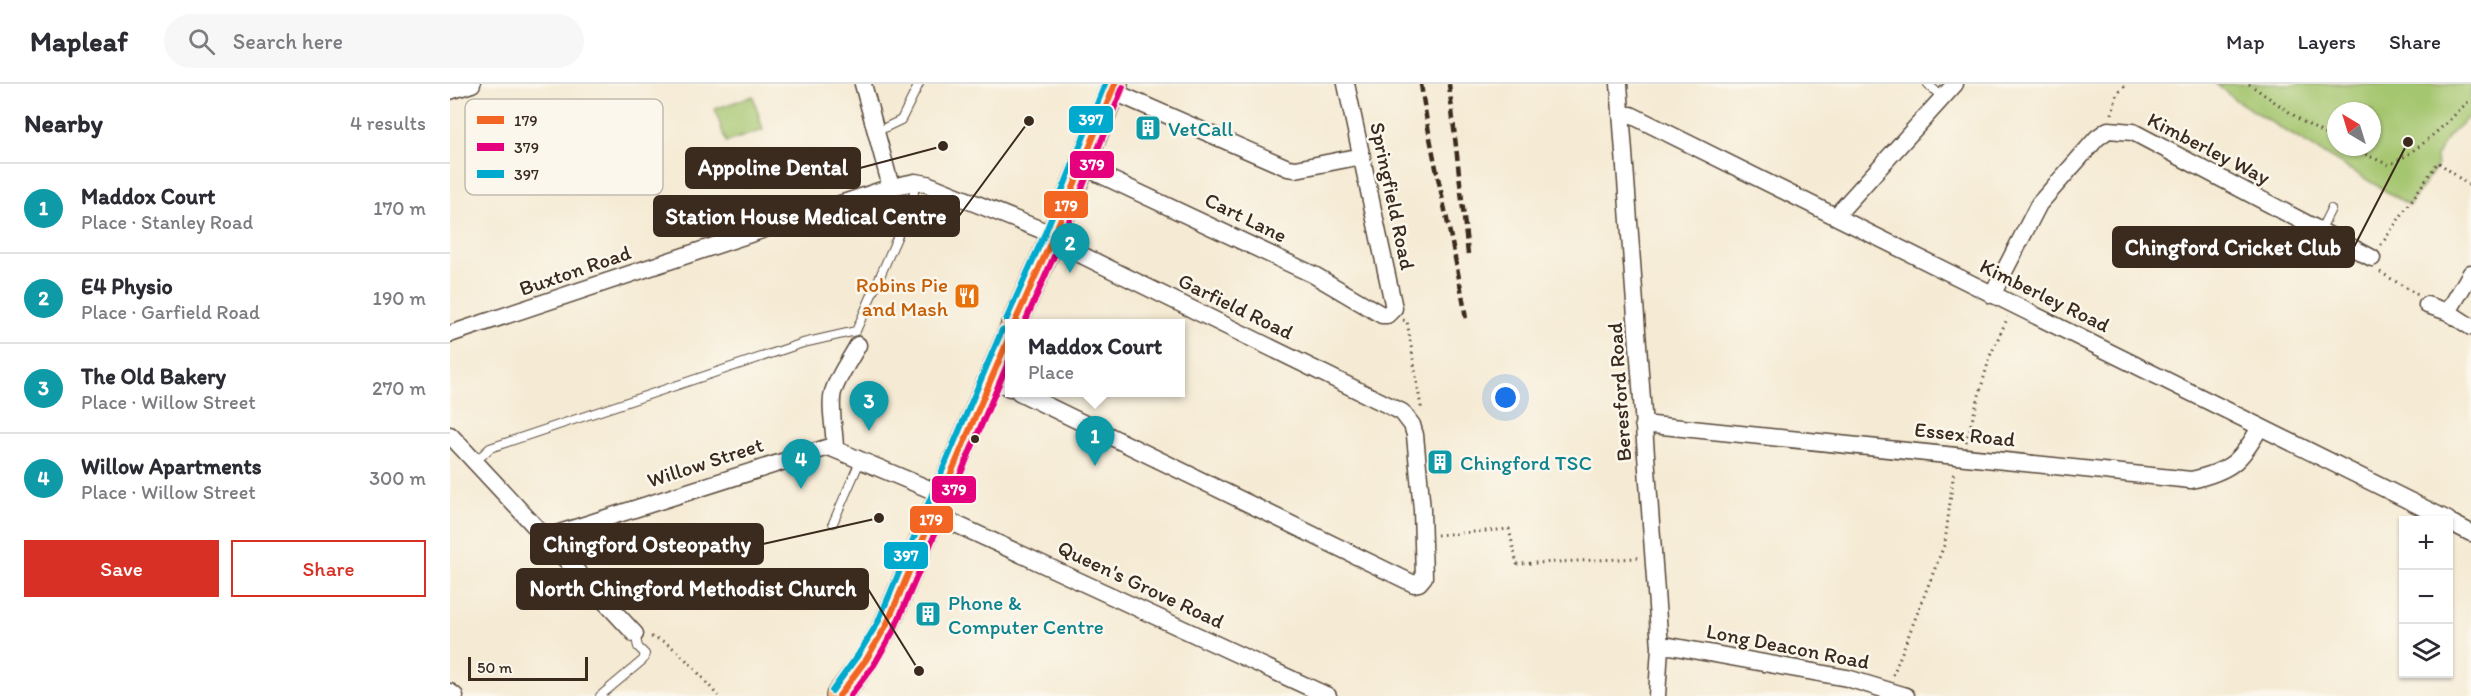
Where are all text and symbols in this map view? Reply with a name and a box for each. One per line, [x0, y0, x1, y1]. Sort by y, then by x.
search box [164, 14, 584, 68]
text: Mapleaf [30, 24, 128, 58]
icon: search [185, 25, 218, 58]
text: Search here [233, 28, 343, 55]
text: Map [2226, 29, 2265, 54]
text: Layers [2298, 29, 2356, 54]
text: Share [2389, 29, 2441, 54]
legend [465, 99, 663, 195]
north arrow [2327, 102, 2381, 156]
line badge: 397 [1068, 105, 1114, 134]
street label: Kimberley Way [2143, 106, 2275, 190]
text: Nearby [24, 107, 103, 139]
text: 397 [1078, 110, 1104, 129]
text: 4 results [350, 111, 426, 135]
text: 179 [514, 111, 538, 130]
building icon: VetCall [1133, 113, 1163, 143]
place label: VetCall [1168, 116, 1233, 141]
street label: Springfield Road [1365, 120, 1421, 272]
text: 379 [514, 138, 539, 157]
callout: Appoline Dental [686, 148, 860, 188]
line badge: 379 [1069, 150, 1115, 179]
text: Appoline Dental [697, 154, 849, 181]
text: 379 [1079, 155, 1105, 174]
text: 397 [514, 165, 539, 184]
text: Maddox Court [81, 183, 215, 210]
street label: Cart Lane [1201, 186, 1291, 248]
line badge: 179 [1043, 190, 1089, 219]
text: 1 [39, 196, 48, 220]
text: 170 m [373, 196, 426, 220]
callout: Station House Medical Centre [654, 196, 959, 236]
text: 179 [1054, 196, 1078, 215]
text: Station House Medical Centre [666, 203, 946, 230]
text: Place · Stanley Road [81, 210, 253, 234]
pin: 2 [1050, 224, 1090, 273]
callout: Chingford Cricket Club [2113, 227, 2354, 267]
text: Chingford Cricket Club [2125, 234, 2341, 261]
street label: Buxton Road [516, 239, 635, 301]
street label: Kimberley Road [1976, 253, 2115, 337]
street label: Garfield Road [1174, 267, 1298, 345]
place label: Robins Pie and Mash [856, 272, 949, 321]
text: E4 Physio [81, 273, 173, 300]
restaurant icon: Robins Pie and Mash [952, 281, 982, 311]
text: 2 [38, 286, 49, 310]
text: 190 m [373, 286, 426, 310]
text: Place · Garfield Road [81, 300, 260, 324]
popup [1005, 319, 1185, 397]
street label: Beresford Road [1602, 321, 1636, 462]
text: Maddox Court [1028, 333, 1162, 360]
text: Place [1028, 360, 1074, 384]
text: The Old Bakery [81, 363, 226, 390]
text: 3 [38, 376, 49, 400]
text: 270 m [372, 376, 426, 400]
pin: 3 [850, 382, 888, 431]
your location [1491, 383, 1520, 412]
text: Place · Willow Street [81, 390, 256, 414]
pin: 1 [1076, 416, 1114, 466]
street label: Essex Road [1913, 416, 2017, 452]
street label: Willow Street [644, 431, 766, 493]
unlabelled marker [969, 433, 981, 445]
pin: 4 [782, 440, 820, 489]
building icon: Chingford TSC [1425, 447, 1455, 477]
place label: Chingford TSC [1460, 450, 1592, 475]
text: Willow Apartments [81, 453, 262, 480]
text: 4 [37, 466, 50, 490]
text: 300 m [369, 466, 426, 490]
line badge: 379 [931, 475, 977, 504]
text: Place · Willow Street [81, 480, 256, 504]
text: 379 [941, 480, 967, 499]
line badge: 179 [909, 505, 954, 534]
text: 179 [919, 510, 943, 529]
map controls [2399, 516, 2453, 678]
button: + [2399, 516, 2453, 570]
callout: Chingford Osteopathy [531, 524, 763, 564]
text: Chingford Osteopathy [543, 531, 752, 558]
street label: Queen's Grove Road [1054, 534, 1228, 634]
button: Save [24, 540, 219, 597]
button: Share [231, 540, 426, 597]
line badge: 397 [883, 541, 929, 570]
text: 397 [893, 546, 919, 565]
callout: North Chingford Methodist Church [517, 569, 868, 609]
button: − [2399, 570, 2453, 624]
text: North Chingford Methodist Church [530, 575, 857, 602]
place label: Phone & Computer Centre [948, 590, 1104, 639]
building icon: Phone & Computer Centre [913, 599, 943, 629]
street label: Long Deacon Road [1704, 618, 1872, 674]
button: layers [2399, 624, 2453, 678]
scale bar [468, 654, 588, 682]
text: 50 m [477, 658, 512, 677]

